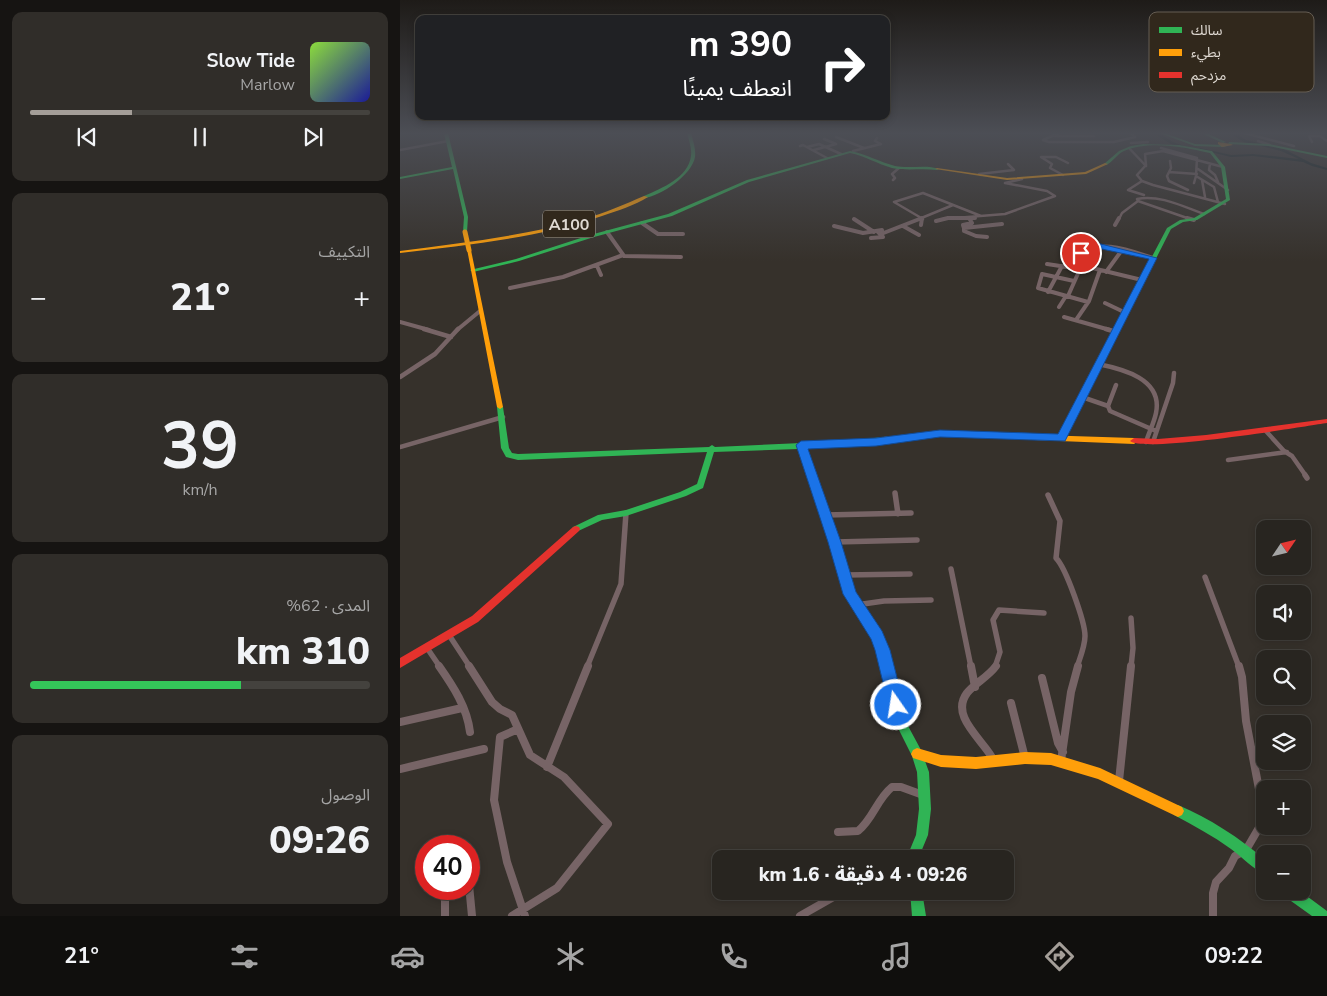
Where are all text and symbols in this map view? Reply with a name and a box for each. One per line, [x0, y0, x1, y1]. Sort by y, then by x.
legend [1149, 12, 1314, 92]
text: 390 m [689, 21, 792, 68]
text: سالك [1191, 21, 1223, 40]
icon: right [810, 35, 875, 100]
text: بطيء [1191, 43, 1221, 63]
text: Slow Tide [207, 48, 295, 74]
text: مزدحم [1191, 66, 1226, 86]
text: Marlow [240, 74, 295, 96]
text: انعطف يمينًا [683, 74, 792, 104]
icon: previous [73, 123, 101, 151]
icon: pause [186, 123, 214, 151]
icon: next [299, 123, 327, 151]
road number: A100 [543, 210, 595, 238]
pin [1060, 232, 1102, 274]
icon: arrive [1067, 239, 1095, 267]
text: التكييف [318, 241, 370, 263]
text: 21° [170, 272, 230, 323]
text: − [30, 279, 47, 317]
text: + [353, 279, 370, 317]
text: 39 [161, 402, 239, 491]
text: km/h [182, 479, 218, 501]
north arrow [1256, 520, 1311, 575]
map controls [1256, 520, 1311, 900]
button: sound [1256, 585, 1311, 640]
text: المدى · 62% [286, 595, 370, 617]
text: 310 km [236, 626, 370, 677]
button: search [1256, 650, 1311, 705]
position arrow [869, 678, 921, 730]
button: layers [1256, 715, 1311, 770]
button: + [1256, 780, 1311, 835]
text: الوصول [321, 784, 370, 806]
text: 09:26 [269, 815, 370, 866]
speed limit sign: 40 [415, 835, 480, 900]
button: − [1256, 845, 1311, 900]
text: 09:26 · 4 دقيقة · 1.6 km [759, 862, 967, 888]
icon: filters [227, 939, 262, 974]
icon: car [390, 939, 425, 974]
icon: climate [553, 939, 588, 974]
icon: phone [716, 939, 751, 974]
icon: music [879, 939, 914, 974]
icon: directions [1042, 939, 1077, 974]
text: 21° [64, 941, 99, 971]
text: 09:22 [1205, 941, 1263, 971]

